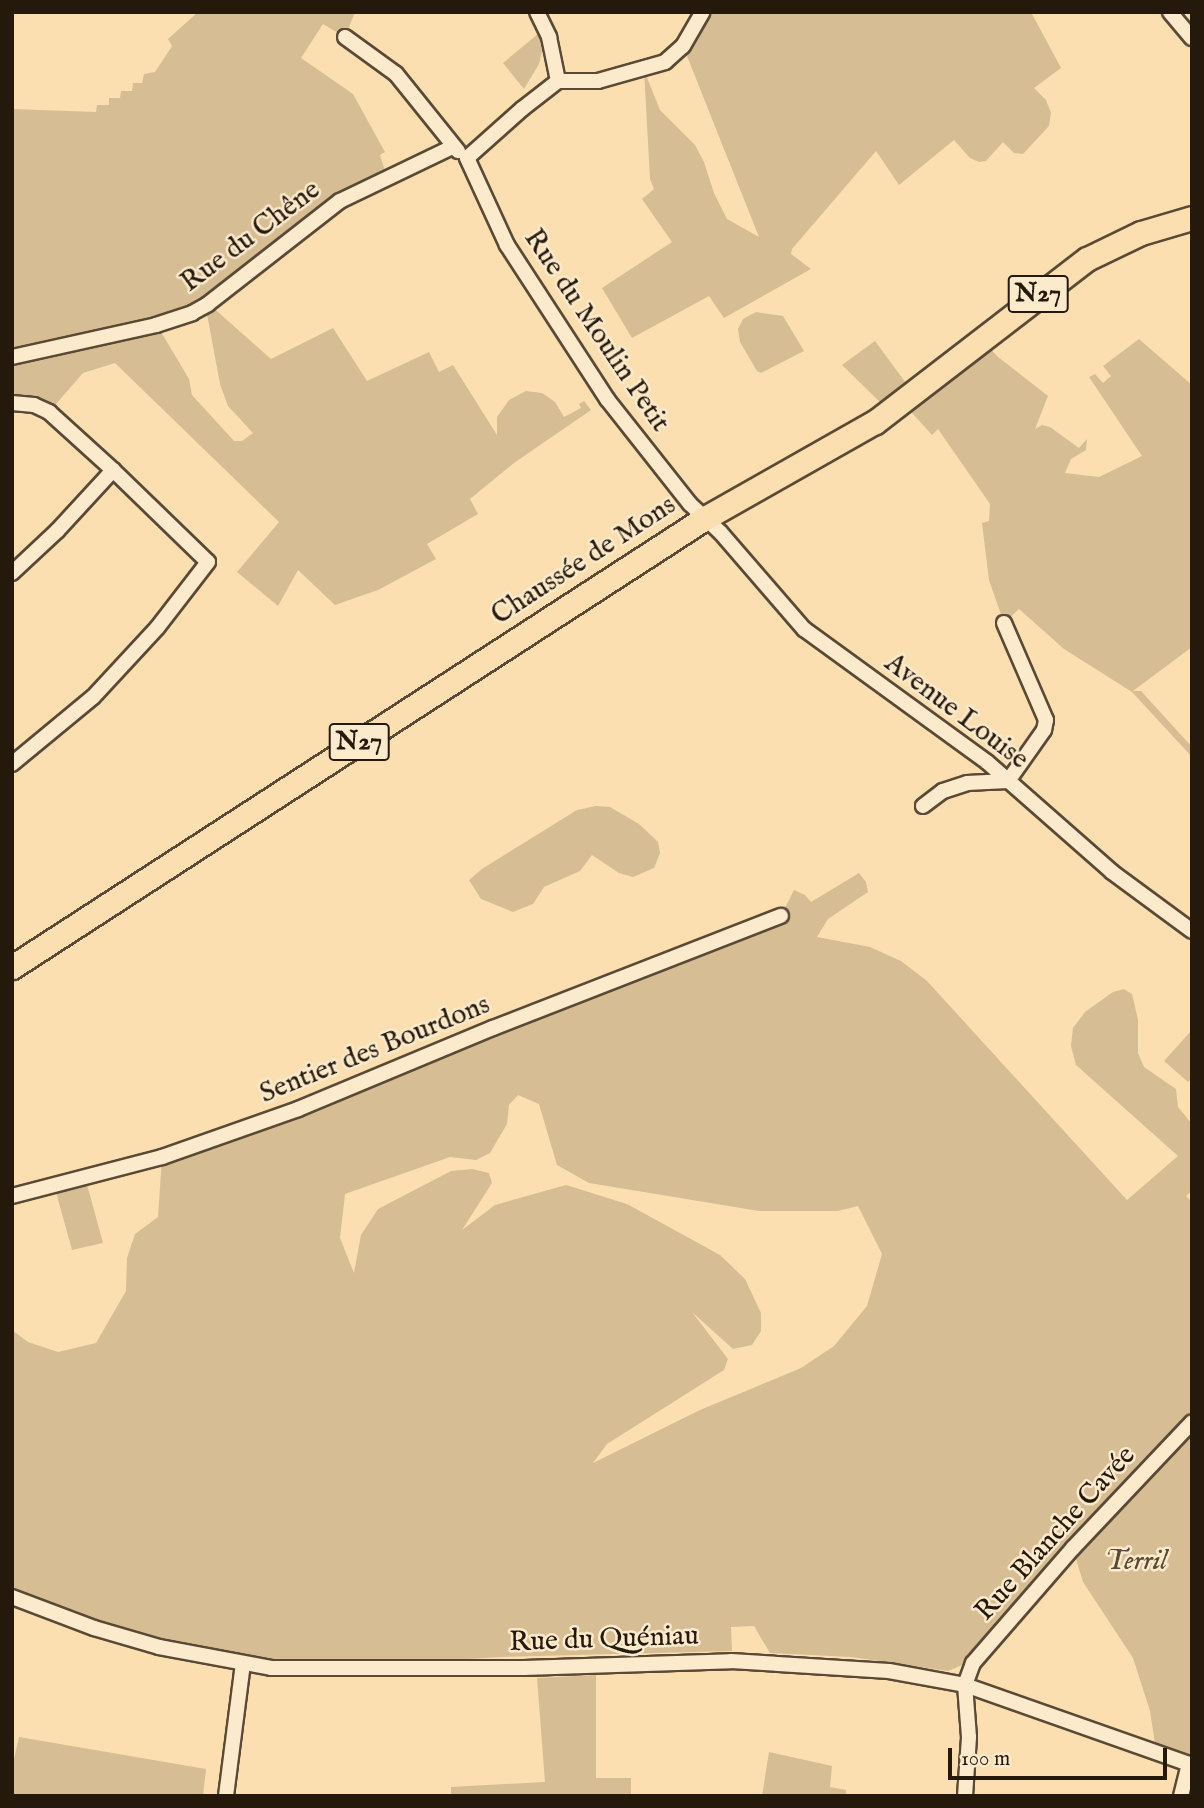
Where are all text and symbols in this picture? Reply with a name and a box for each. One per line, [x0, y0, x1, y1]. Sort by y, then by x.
street label: Rue du Chêne [175, 174, 327, 300]
street label: Rue du Moulin Petit [516, 223, 676, 439]
road number: N27 [1006, 272, 1070, 316]
street label: Chaussée de Mons [486, 489, 682, 633]
street label: Avenue Louise [877, 647, 1035, 777]
road number: N27 [328, 720, 390, 764]
street label: Sentier des Bourdons [255, 989, 495, 1111]
street label: Rue Blanche Cavée [969, 1440, 1143, 1628]
park label: Terril [1105, 1545, 1167, 1579]
street label: Rue du Quéniau [509, 1620, 699, 1660]
scale bar [952, 1734, 1171, 1778]
text: 100 m [961, 1746, 1010, 1773]

